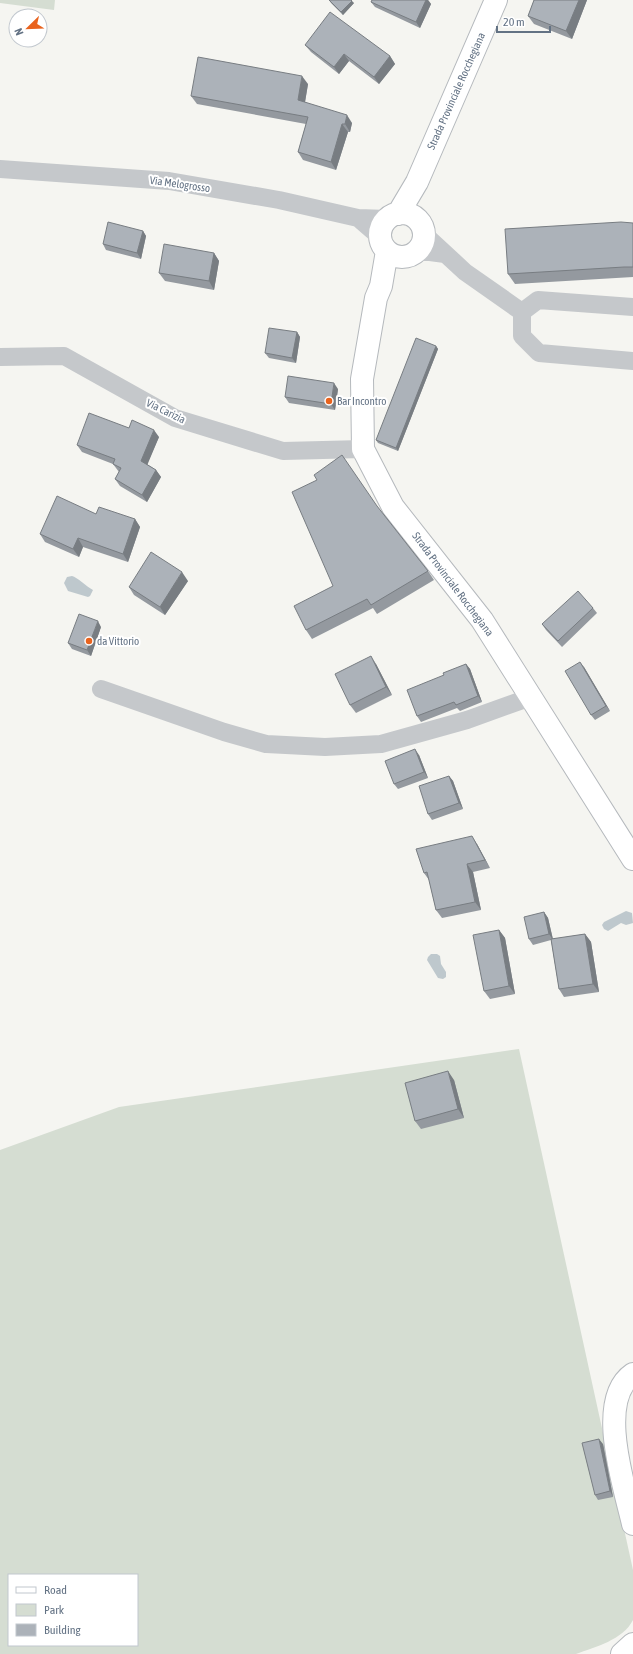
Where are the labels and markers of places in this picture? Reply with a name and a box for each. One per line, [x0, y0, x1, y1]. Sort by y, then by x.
place label: Bar Incontro [337, 395, 386, 407]
marker: Bar Incontro [324, 396, 334, 406]
place label: da Vittorio [97, 635, 139, 647]
marker: da Vittorio [84, 636, 94, 646]

